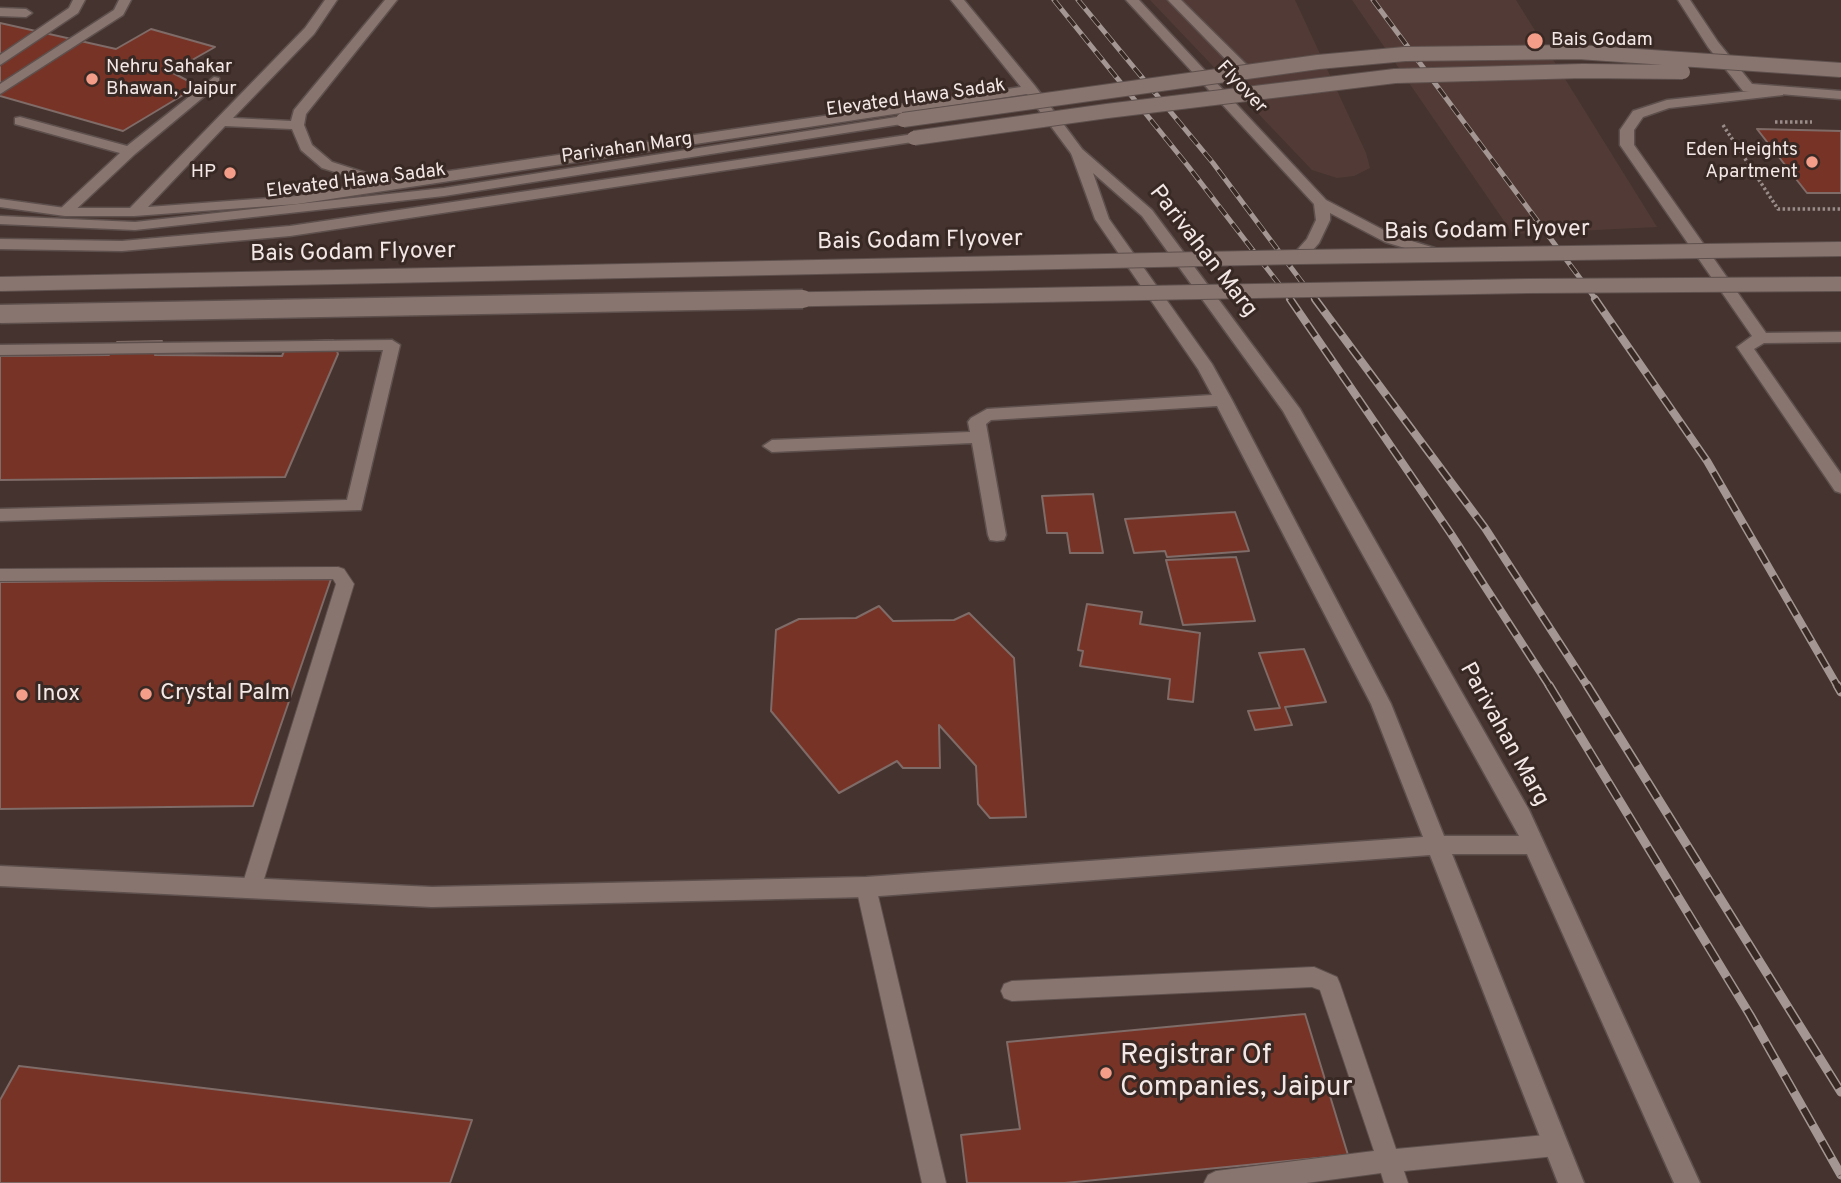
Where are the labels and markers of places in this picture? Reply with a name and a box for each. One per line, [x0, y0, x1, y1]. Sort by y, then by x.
place label: Bais Godam [1551, 30, 1653, 52]
marker: Bais Godam [1525, 31, 1545, 51]
place label: Nehru Sahakar Bhawan, Jaipur [106, 57, 237, 101]
marker: Nehru Sahakar Bhawan, Jaipur [84, 71, 100, 87]
place label: Eden Heights Apartment [1686, 140, 1798, 184]
marker: Eden Heights Apartment [1804, 154, 1820, 170]
place label: HP [191, 162, 216, 184]
marker: HP [222, 165, 238, 181]
place label: Crystal Palm [160, 680, 290, 708]
place label: Inox [36, 681, 80, 709]
marker: Crystal Palm [138, 686, 154, 702]
marker: Inox [14, 687, 30, 703]
place label: Registrar Of Companies, Jaipur [1120, 1040, 1353, 1106]
marker: Registrar Of Companies, Jaipur [1098, 1065, 1114, 1081]

